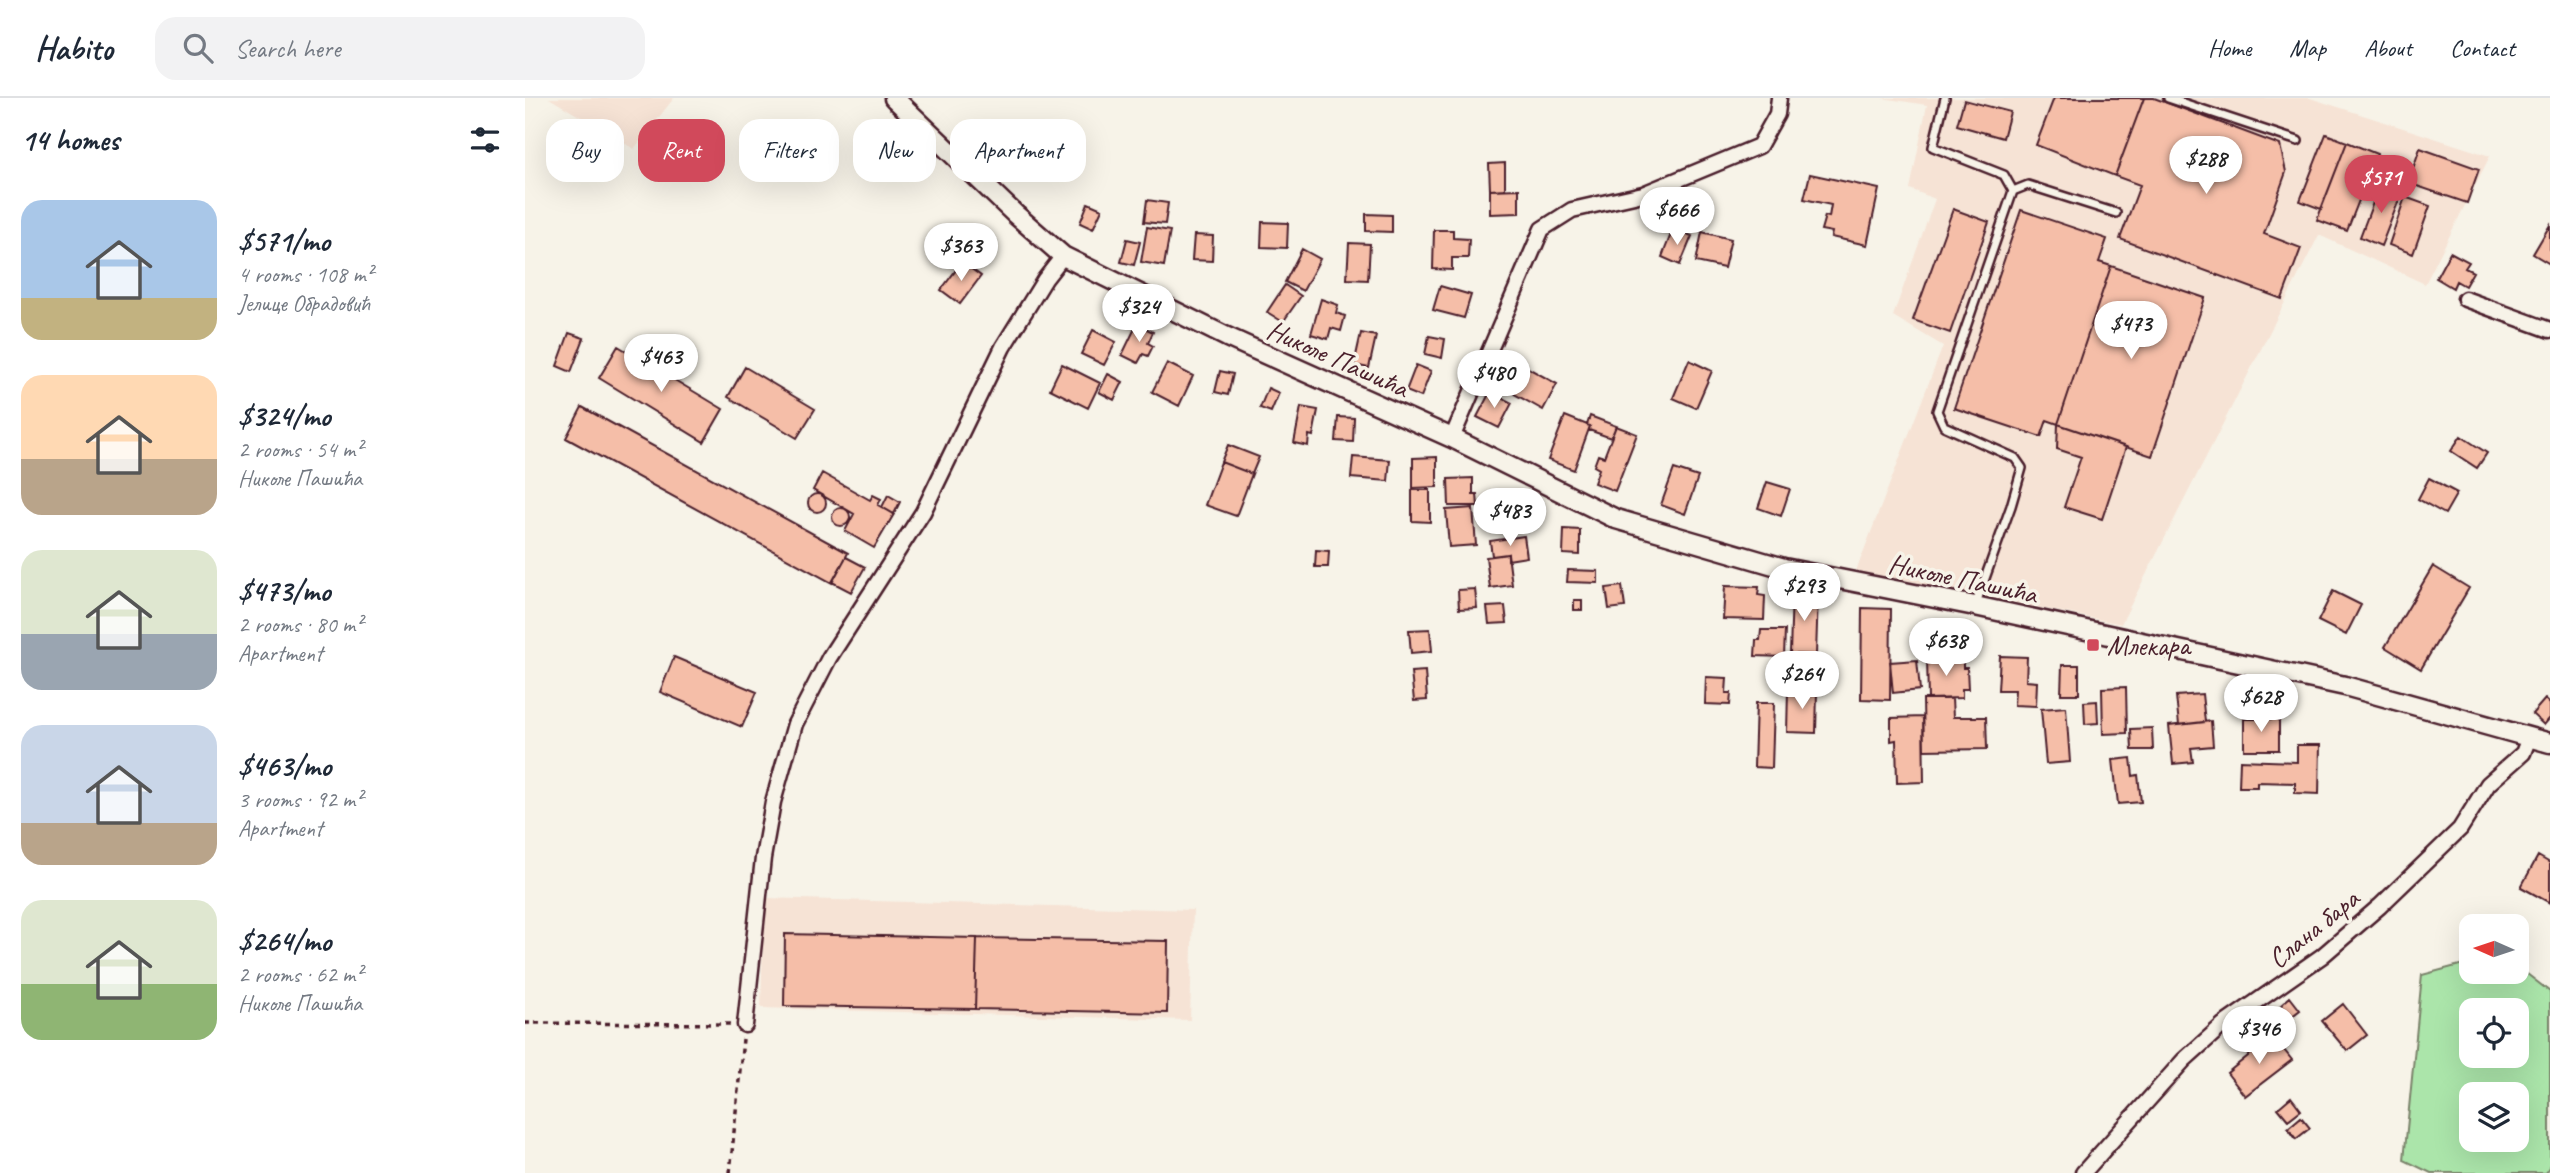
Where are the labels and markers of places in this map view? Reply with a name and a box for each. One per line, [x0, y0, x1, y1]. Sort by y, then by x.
pin: $288 [2165, 136, 2247, 196]
pin: $571 [2340, 156, 2422, 215]
pin: $666 [1636, 188, 1718, 247]
pin: $363 [920, 223, 1002, 283]
pin: $324 [1098, 285, 1180, 344]
pin: $473 [2090, 302, 2172, 361]
pin: $463 [620, 334, 702, 394]
pin: $480 [1453, 350, 1535, 410]
pin: $483 [1469, 489, 1551, 548]
pin: $293 [1763, 564, 1845, 623]
pin: $638 [1905, 618, 1987, 678]
place label: Млекара [2107, 628, 2192, 663]
marker: Млекара [2085, 637, 2101, 653]
pin: $264 [1761, 652, 1843, 711]
pin: $628 [2220, 674, 2302, 734]
pin: $346 [2218, 1006, 2300, 1066]

